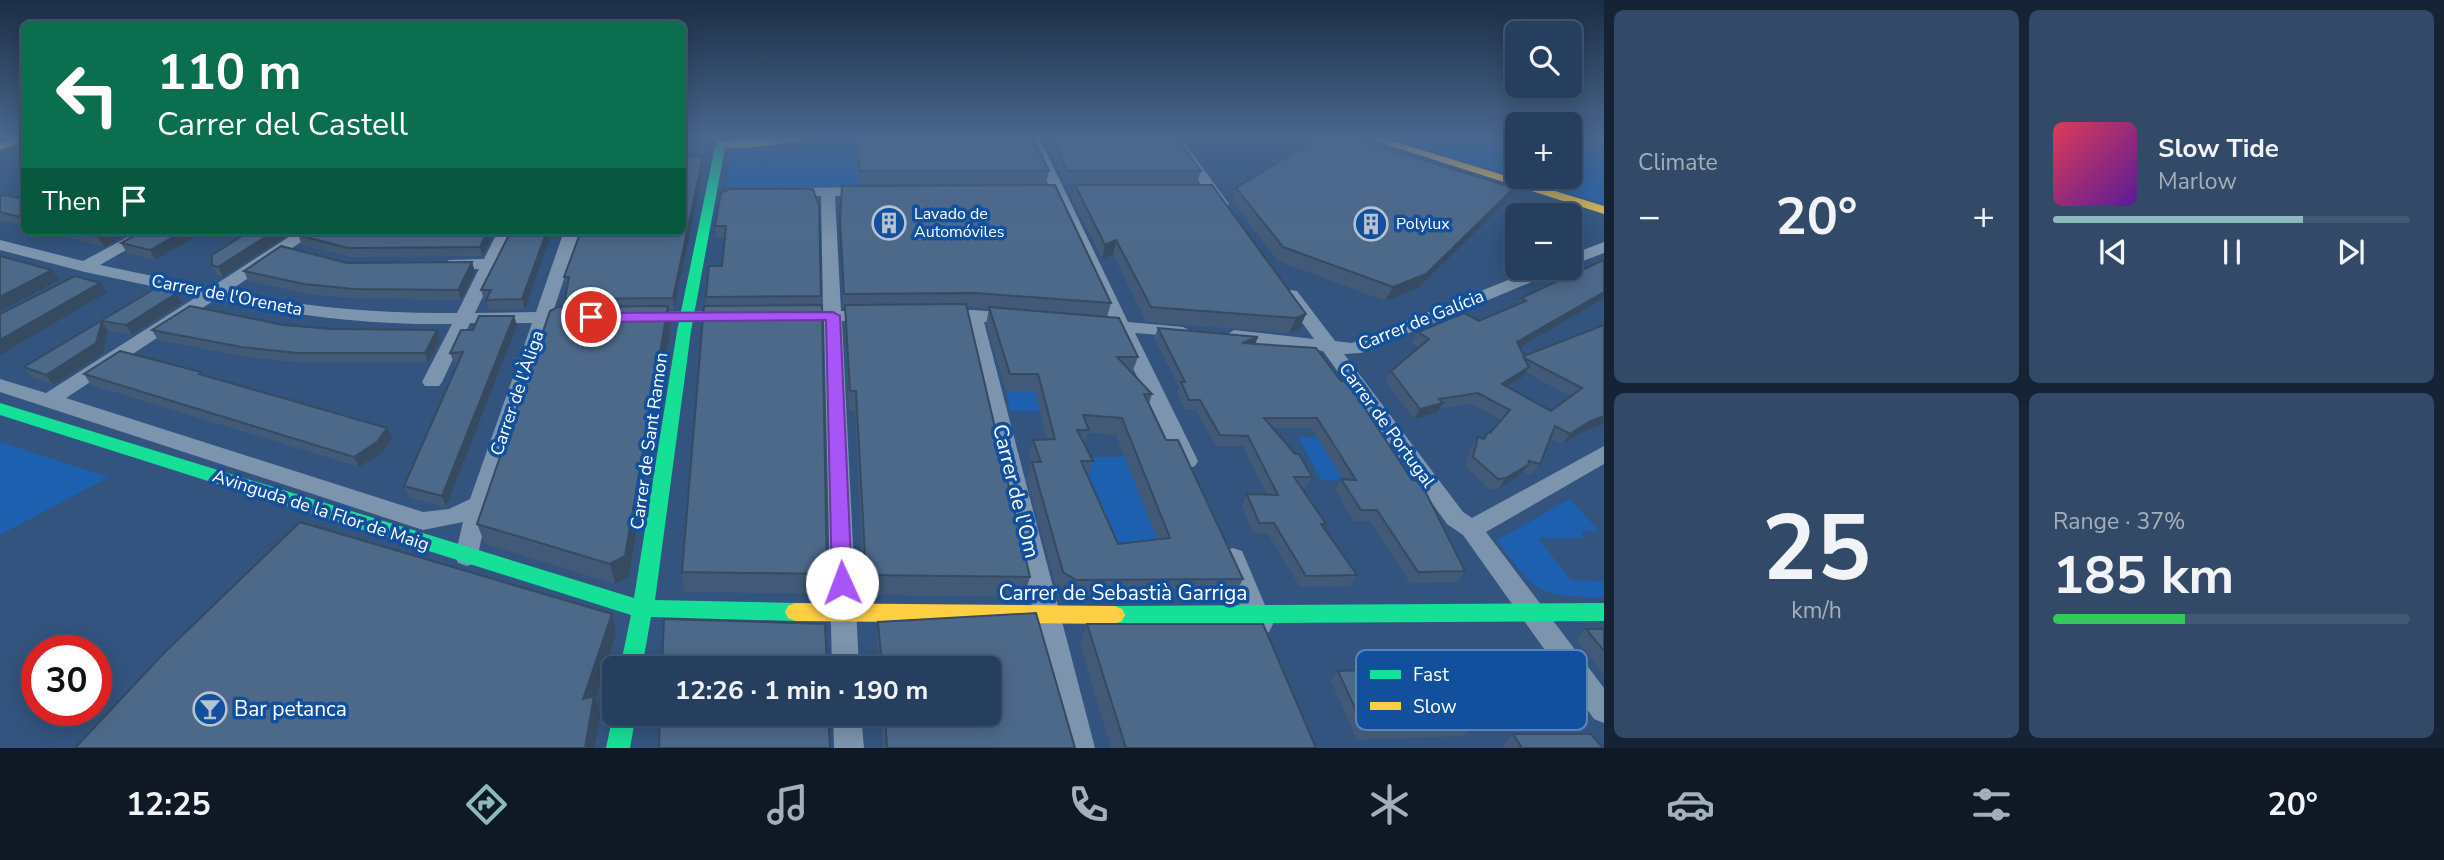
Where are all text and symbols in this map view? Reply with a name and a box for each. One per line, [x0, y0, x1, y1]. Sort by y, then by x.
map controls [1505, 21, 1582, 280]
button: search [1505, 21, 1582, 98]
text: 110 m [157, 39, 301, 106]
icon: left [42, 49, 133, 140]
text: Carrer del Castell [157, 103, 408, 146]
button: + [1505, 112, 1582, 189]
text: Slow Tide [2158, 131, 2279, 166]
text: Climate [1638, 147, 1718, 178]
text: Marlow [2158, 166, 2237, 197]
text: 20° [1775, 181, 1858, 252]
icon: arrive [115, 182, 153, 220]
text: Then [42, 184, 101, 219]
text: − [1638, 191, 1661, 242]
text: + [1972, 191, 1995, 242]
place label: Lavado de Automóviles [914, 203, 1004, 243]
button: − [1505, 203, 1582, 280]
building icon: Lavado de Automóviles [870, 204, 908, 242]
building icon: Polylux [1352, 205, 1390, 243]
place label: Polylux [1396, 213, 1450, 235]
icon: previous [2094, 233, 2132, 271]
icon: pause [2213, 233, 2251, 271]
icon: next [2332, 233, 2370, 271]
street label: Carrer de l'Oreneta [149, 269, 305, 321]
street label: Carrer de Galícia [1355, 284, 1487, 356]
pin [561, 287, 621, 347]
icon: arrive [572, 298, 610, 336]
street label: Carrer de l'Àliga [484, 327, 550, 459]
street label: Carrer de Sant Ramon [625, 351, 673, 531]
street label: Carrer de Portugal [1333, 358, 1441, 493]
street label: Carrer de l'Om [986, 421, 1046, 561]
street label: Avinguda de la Flor de Maig [210, 464, 432, 556]
text: 25 [1762, 487, 1871, 611]
text: Range · 37% [2053, 506, 2185, 537]
text: 185 km [2053, 540, 2234, 611]
position arrow [805, 546, 879, 620]
street label: Carrer de Sebastià Garriga [999, 579, 1247, 607]
text: km/h [1791, 595, 1842, 626]
speed limit sign: 30 [21, 635, 112, 726]
legend [1356, 650, 1587, 730]
text: Fast [1413, 662, 1449, 688]
text: 12:26 · 1 min · 190 m [675, 673, 928, 708]
bar icon: Bar petanca [191, 690, 229, 728]
text: Slow [1413, 694, 1457, 720]
place label: Bar petanca [234, 695, 347, 723]
icon: directions [462, 780, 511, 829]
icon: music [763, 780, 812, 829]
icon: phone [1064, 780, 1113, 829]
icon: climate [1365, 780, 1414, 829]
icon: car [1666, 780, 1715, 829]
icon: filters [1967, 780, 2016, 829]
text: 12:25 [126, 783, 211, 826]
text: 20° [2267, 783, 2318, 826]

